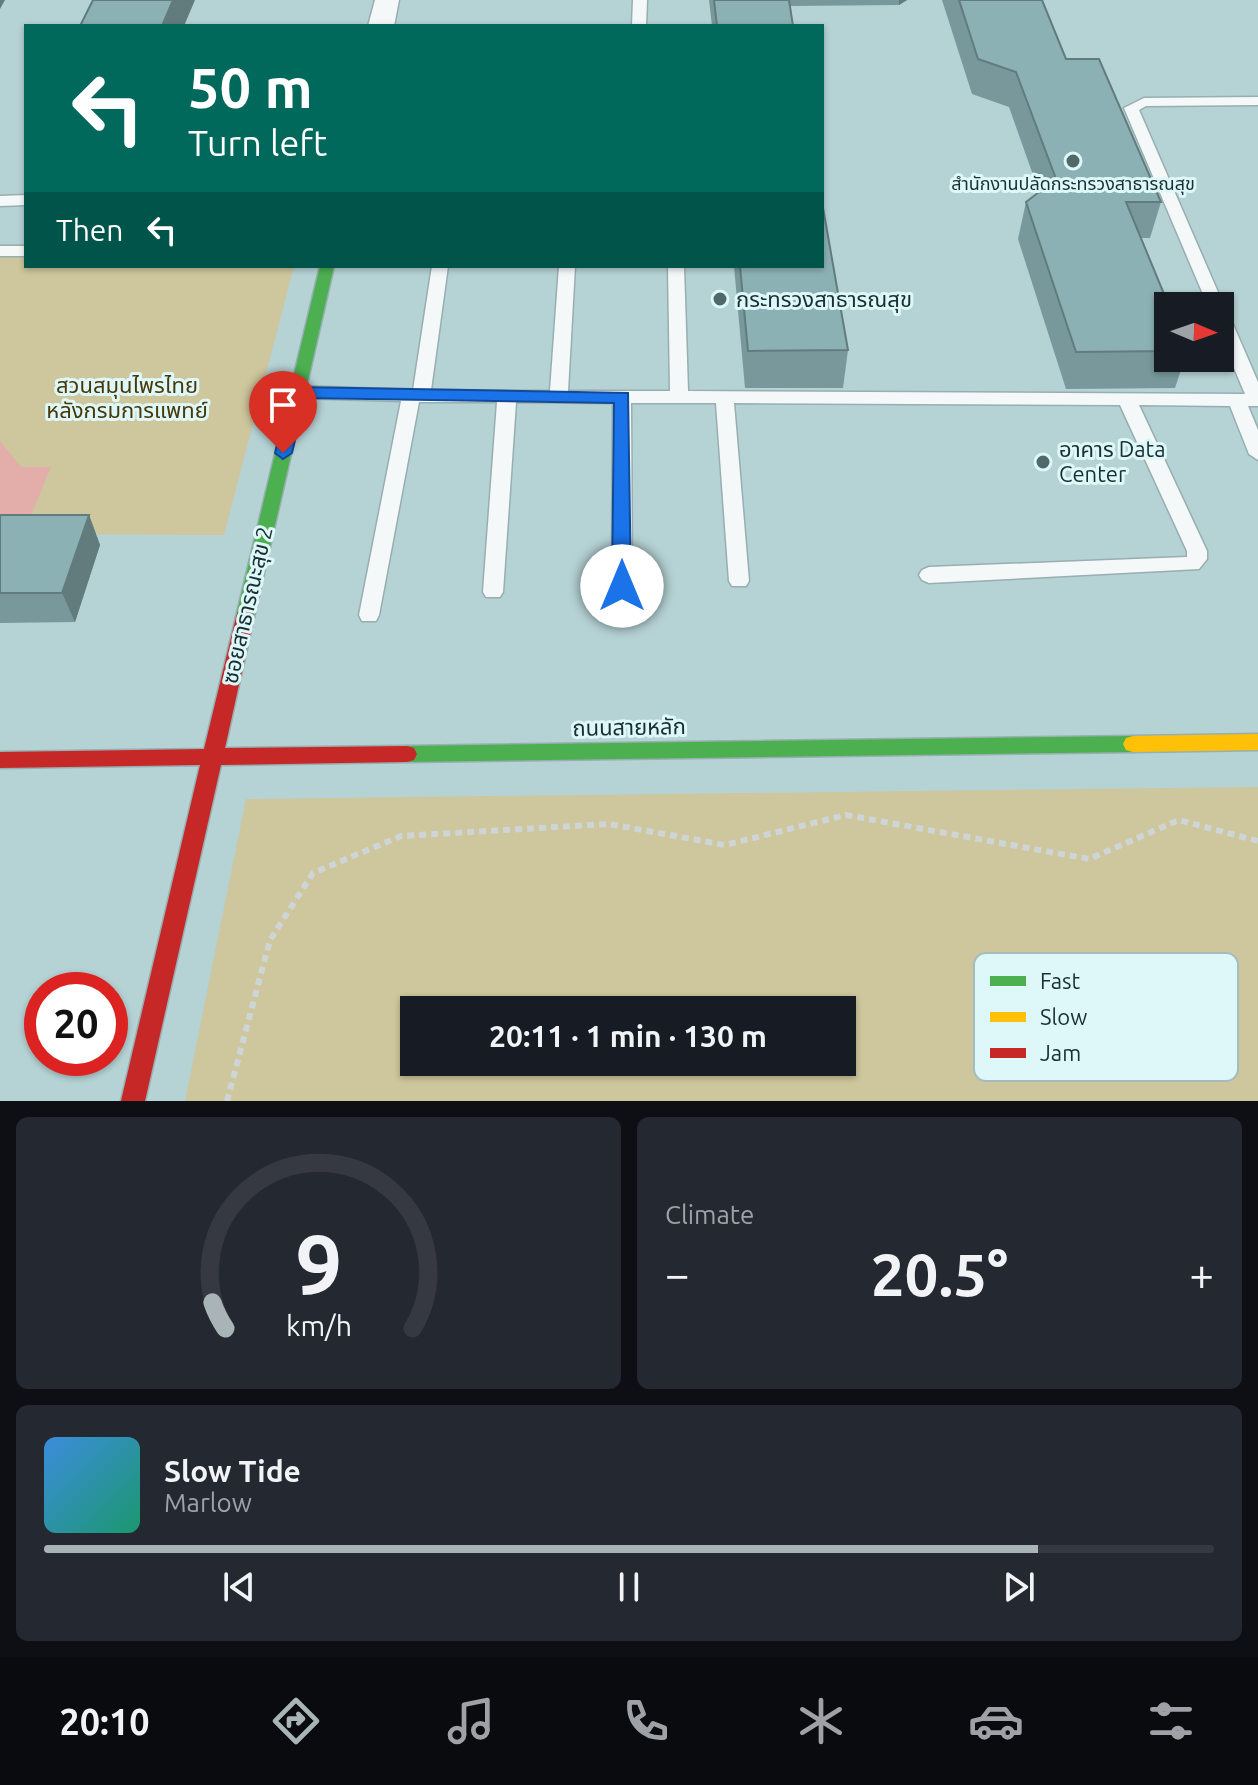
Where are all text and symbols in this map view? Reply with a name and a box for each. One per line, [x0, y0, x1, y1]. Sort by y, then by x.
icon: left [56, 56, 160, 160]
text: 50 m [188, 56, 313, 119]
text: Turn left [188, 122, 327, 163]
marker: สำนักงานปลัดกระทรวงสาธารณสุข [1064, 152, 1082, 170]
place label: สำนักงานปลัดกระทรวงสาธารณสุข [951, 173, 1195, 195]
icon: left [140, 208, 184, 252]
text: Then [56, 213, 124, 247]
place label: กระทรวงสาธารณสุข [736, 286, 912, 313]
marker: กระทรวงสาธารณสุข [711, 290, 729, 308]
north arrow [1154, 292, 1234, 372]
map controls [1154, 292, 1234, 372]
pin [249, 371, 317, 453]
park label: สวนสมุนไพรไทย หลังกรมการแพทย์ [46, 372, 208, 422]
icon: arrive [261, 383, 305, 427]
place label: อาคาร Data Center [1059, 436, 1166, 486]
marker: อาคาร Data Center [1034, 453, 1052, 471]
street label: ซอยสาธารณะสุข 2 [216, 524, 279, 686]
position arrow [580, 544, 664, 628]
street label: ถนนสายหลัก [572, 713, 686, 740]
legend [974, 953, 1238, 1081]
text: Fast [1040, 968, 1081, 993]
speed limit sign: 20 [24, 972, 128, 1076]
text: Slow [1040, 1004, 1087, 1029]
text: 20:11 · 1 min · 130 m [489, 1019, 767, 1053]
text: Jam [1040, 1040, 1081, 1065]
text: Climate [665, 1200, 754, 1229]
text: 9 [295, 1217, 342, 1311]
text: 20.5° [871, 1240, 1008, 1307]
text: − [665, 1249, 690, 1298]
text: + [1189, 1249, 1214, 1298]
text: km/h [286, 1309, 352, 1341]
text: Slow Tide [164, 1454, 301, 1488]
text: Marlow [164, 1488, 252, 1517]
icon: previous [217, 1565, 261, 1609]
icon: pause [607, 1565, 651, 1609]
icon: next [997, 1565, 1041, 1609]
icon: directions [268, 1693, 324, 1749]
icon: music [443, 1693, 499, 1749]
icon: phone [618, 1693, 674, 1749]
icon: climate [793, 1693, 849, 1749]
icon: car [968, 1693, 1024, 1749]
icon: filters [1143, 1693, 1199, 1749]
text: 20:10 [59, 1701, 150, 1742]

